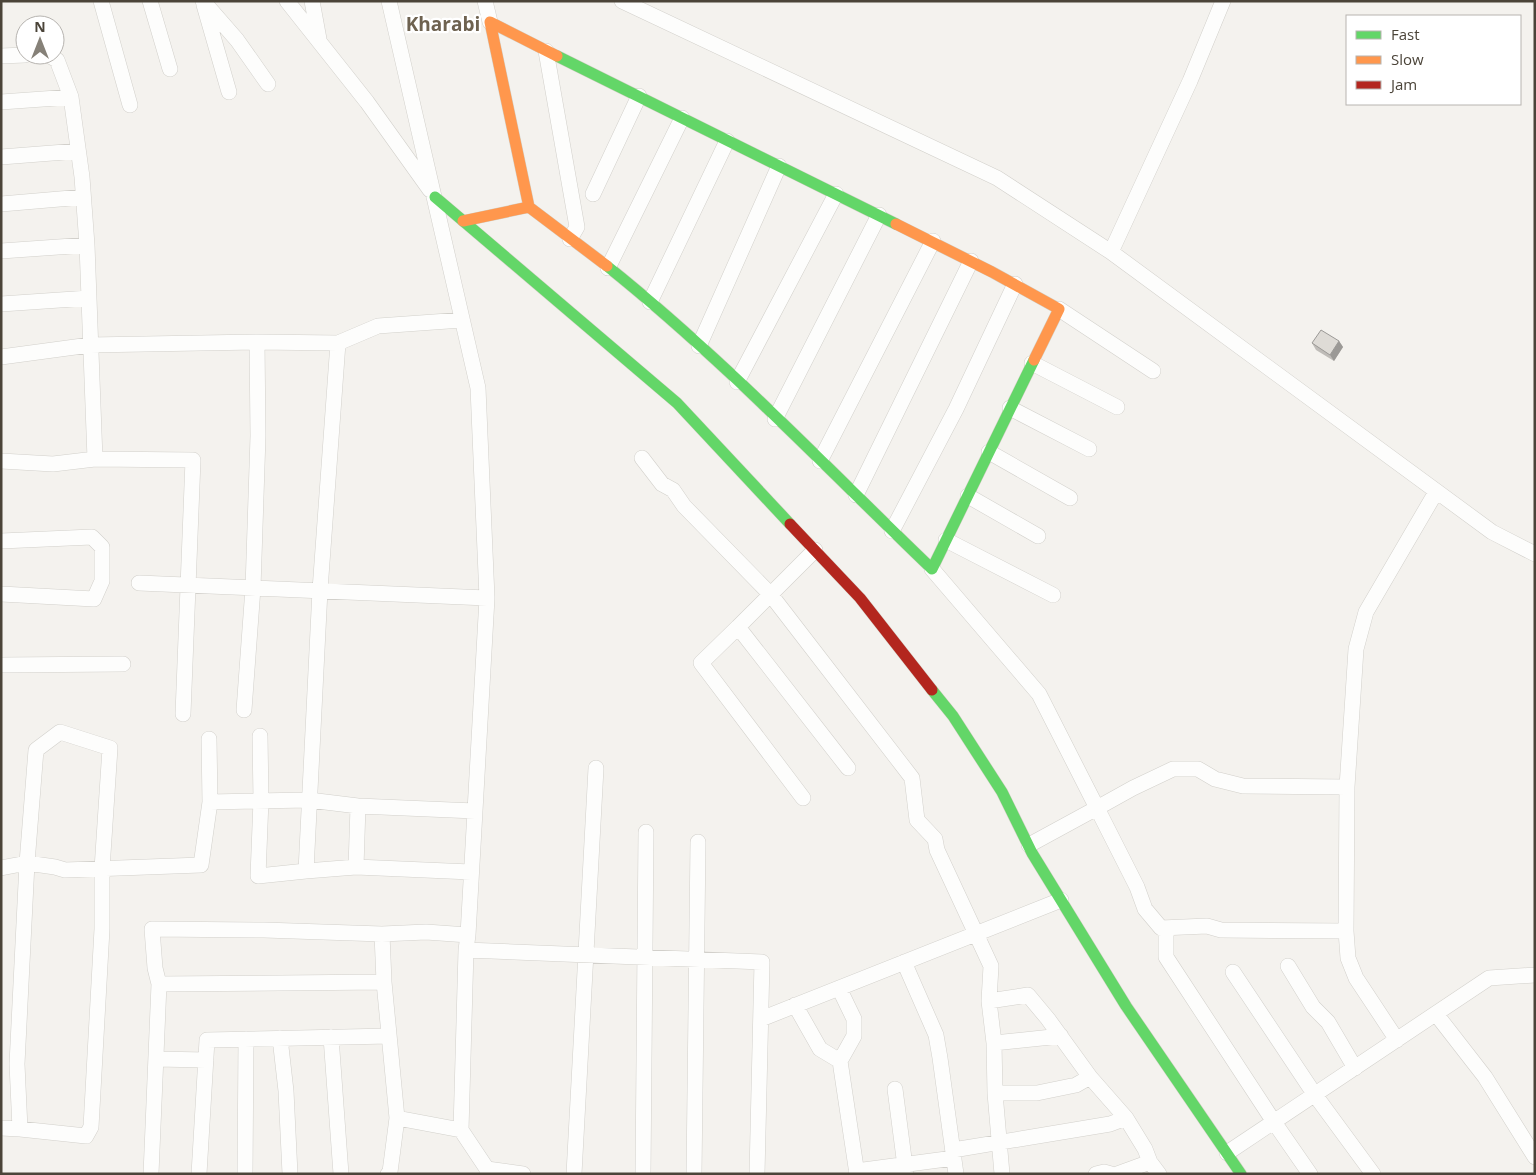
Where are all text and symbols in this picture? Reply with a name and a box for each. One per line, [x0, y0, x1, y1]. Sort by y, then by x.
district label: Kharabi [406, 11, 480, 37]
north arrow [15, 15, 65, 65]
legend [1346, 15, 1521, 105]
text: N [34, 17, 46, 36]
text: Fast [1391, 24, 1420, 44]
text: Slow [1391, 49, 1424, 69]
text: Jam [1389, 74, 1417, 94]

